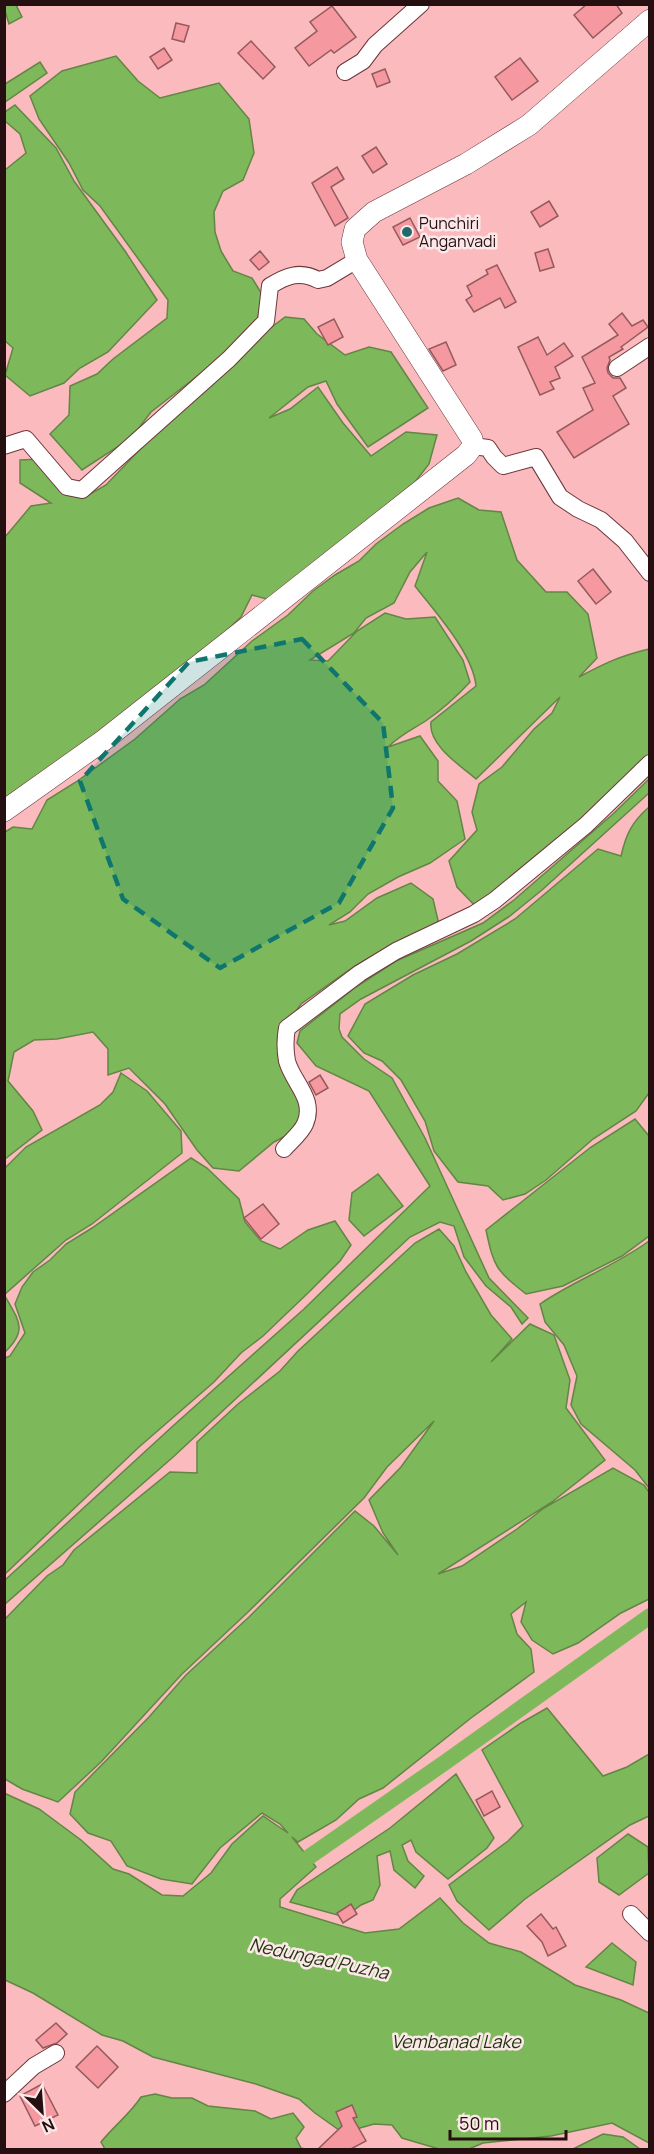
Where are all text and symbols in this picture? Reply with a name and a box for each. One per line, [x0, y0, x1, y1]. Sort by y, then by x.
place label: Punchiri Anganvadi [419, 212, 496, 252]
marker: Punchiri Anganvadi [400, 225, 414, 239]
water label: Nedungad Puzha [247, 1932, 392, 1985]
water label: Vembanad Lake [391, 2029, 522, 2053]
north arrow [12, 2082, 72, 2142]
scale bar [450, 2103, 566, 2141]
text: 50 m [459, 2111, 499, 2135]
text: N [38, 2113, 58, 2138]

